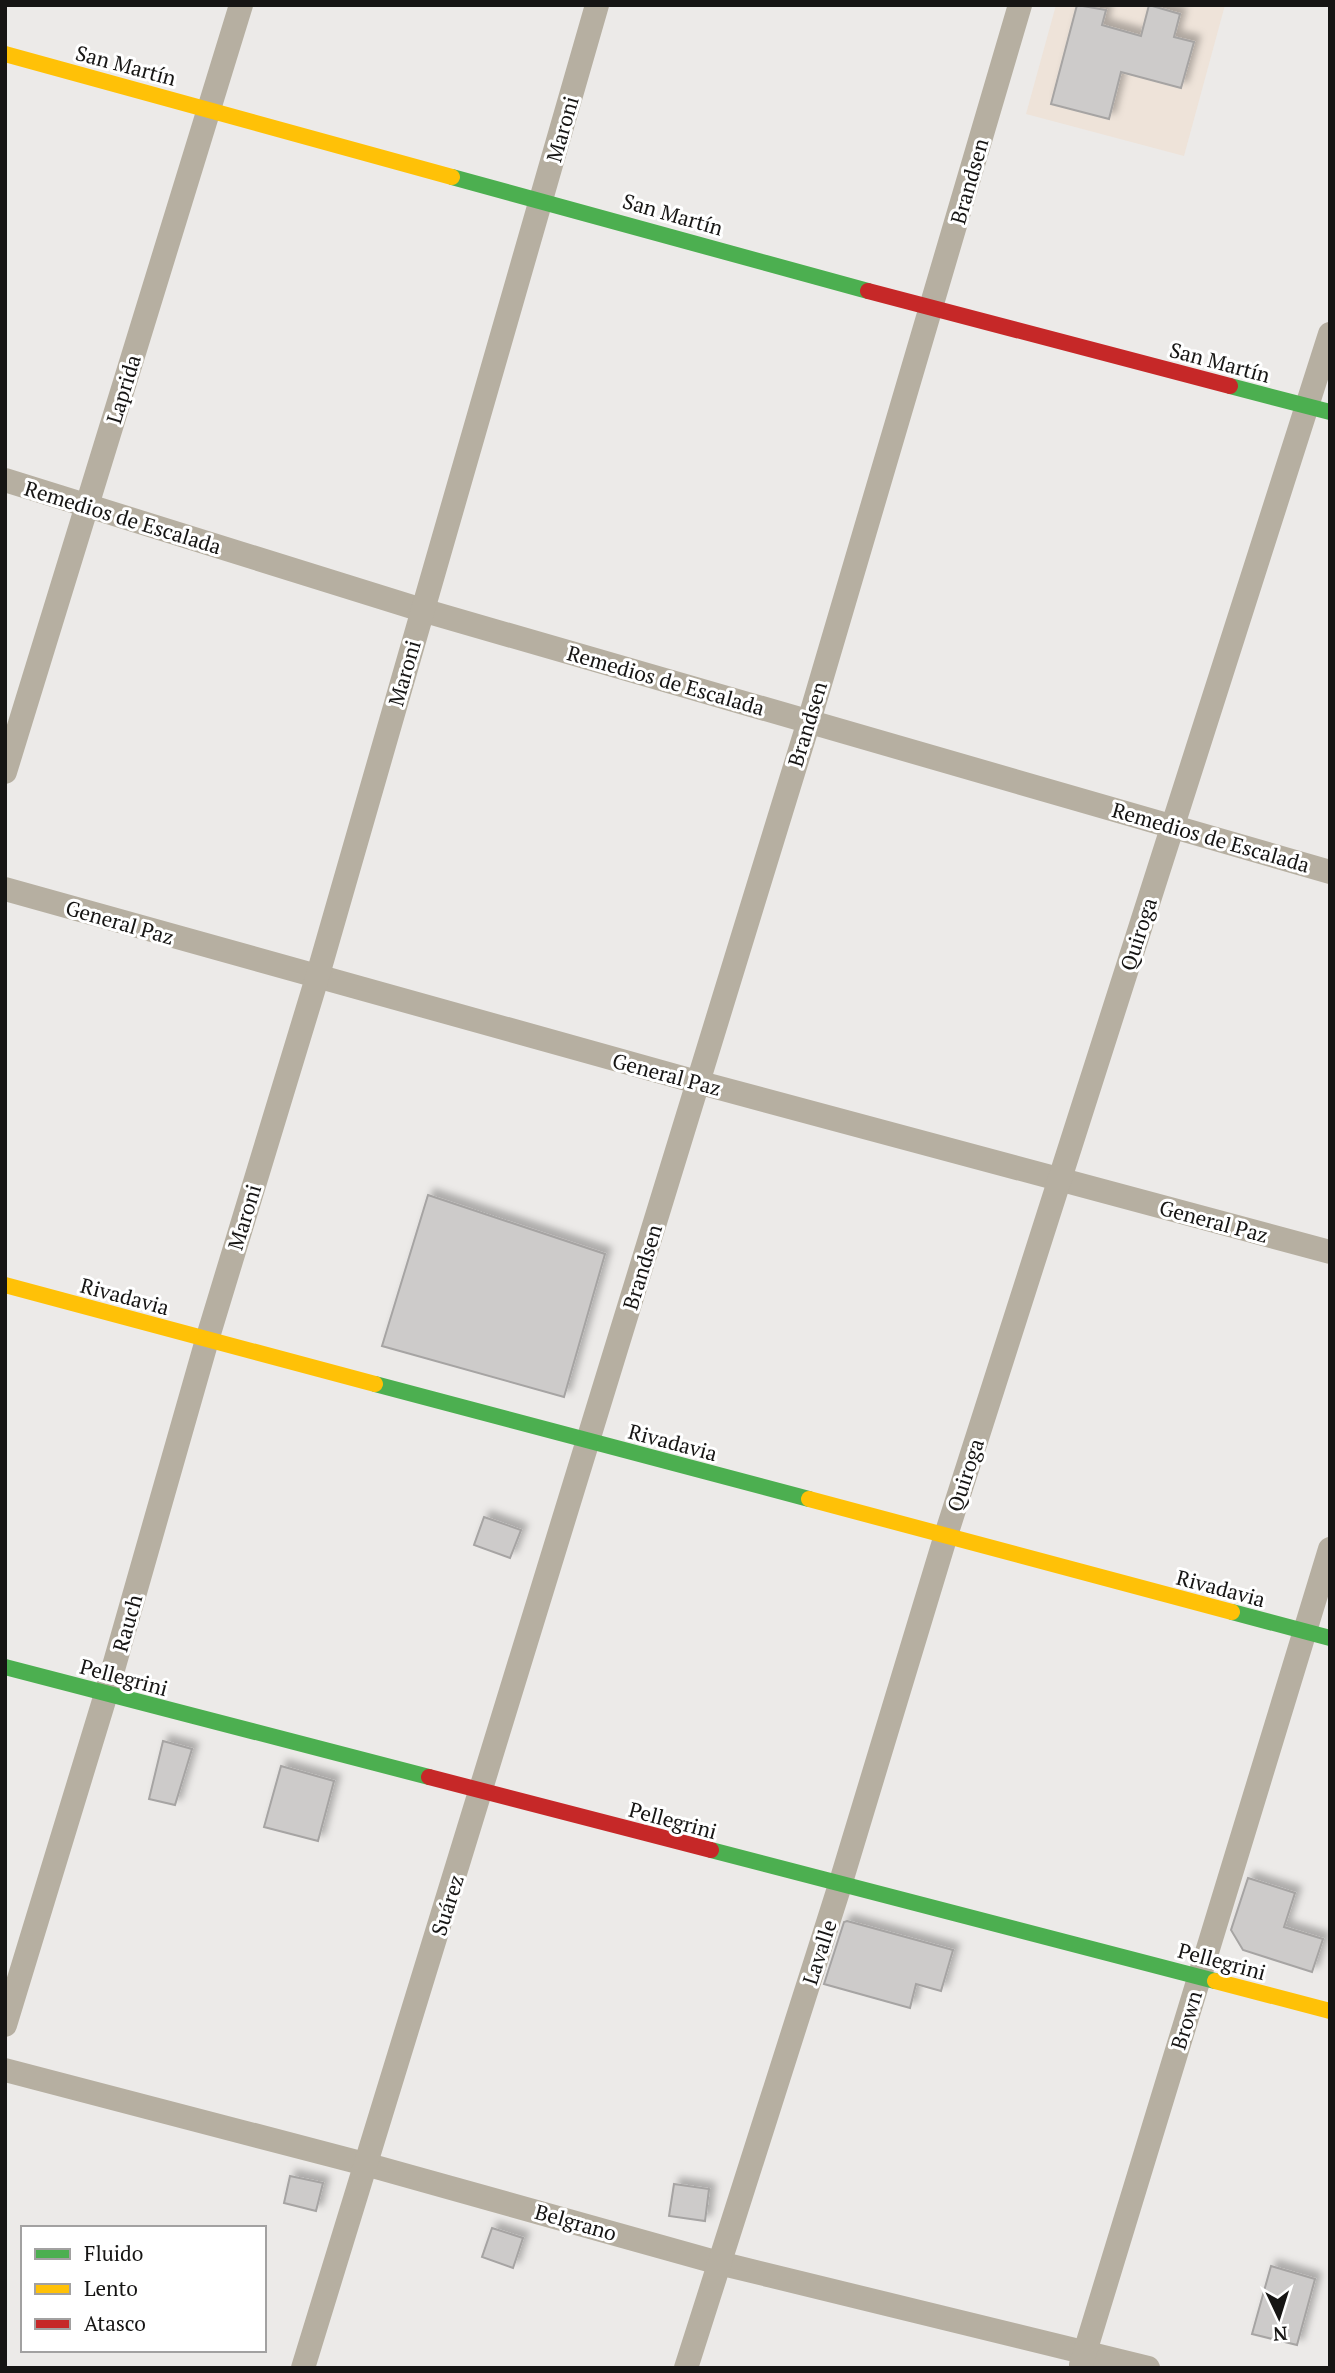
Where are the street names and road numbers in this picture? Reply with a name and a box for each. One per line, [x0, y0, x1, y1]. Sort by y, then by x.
street label: San Martín [73, 38, 180, 92]
street label: Maroni [539, 93, 585, 165]
street label: Brandsen [943, 134, 995, 227]
street label: San Martín [620, 186, 727, 242]
street label: San Martín [1167, 335, 1274, 389]
street label: Laprida [99, 351, 147, 427]
street label: Remedios de Escalada [21, 474, 225, 560]
street label: Maroni [381, 637, 427, 709]
street label: Remedios de Escalada [564, 638, 768, 722]
street label: Brandsen [781, 677, 833, 770]
street label: Remedios de Escalada [1109, 795, 1313, 879]
street label: General Paz [63, 893, 177, 951]
street label: Quiroga [1113, 894, 1163, 974]
street label: General Paz [610, 1046, 724, 1102]
street label: Maroni [221, 1181, 267, 1253]
street label: General Paz [1157, 1193, 1271, 1249]
street label: Brandsen [616, 1220, 668, 1313]
street label: Rivadavia [78, 1271, 173, 1321]
street label: Rivadavia [626, 1417, 721, 1467]
street label: Quiroga [940, 1435, 990, 1515]
street label: Rivadavia [1174, 1563, 1269, 1613]
street label: Rauch [106, 1591, 148, 1655]
street label: Pellegrini [77, 1652, 171, 1702]
street label: Pellegrini [626, 1795, 720, 1845]
street label: Suárez [424, 1871, 470, 1939]
street label: Lavalle [795, 1916, 843, 1988]
street label: Pellegrini [1175, 1936, 1269, 1986]
street label: Brown [1164, 1987, 1208, 2053]
street label: Belgrano [532, 2197, 620, 2247]

